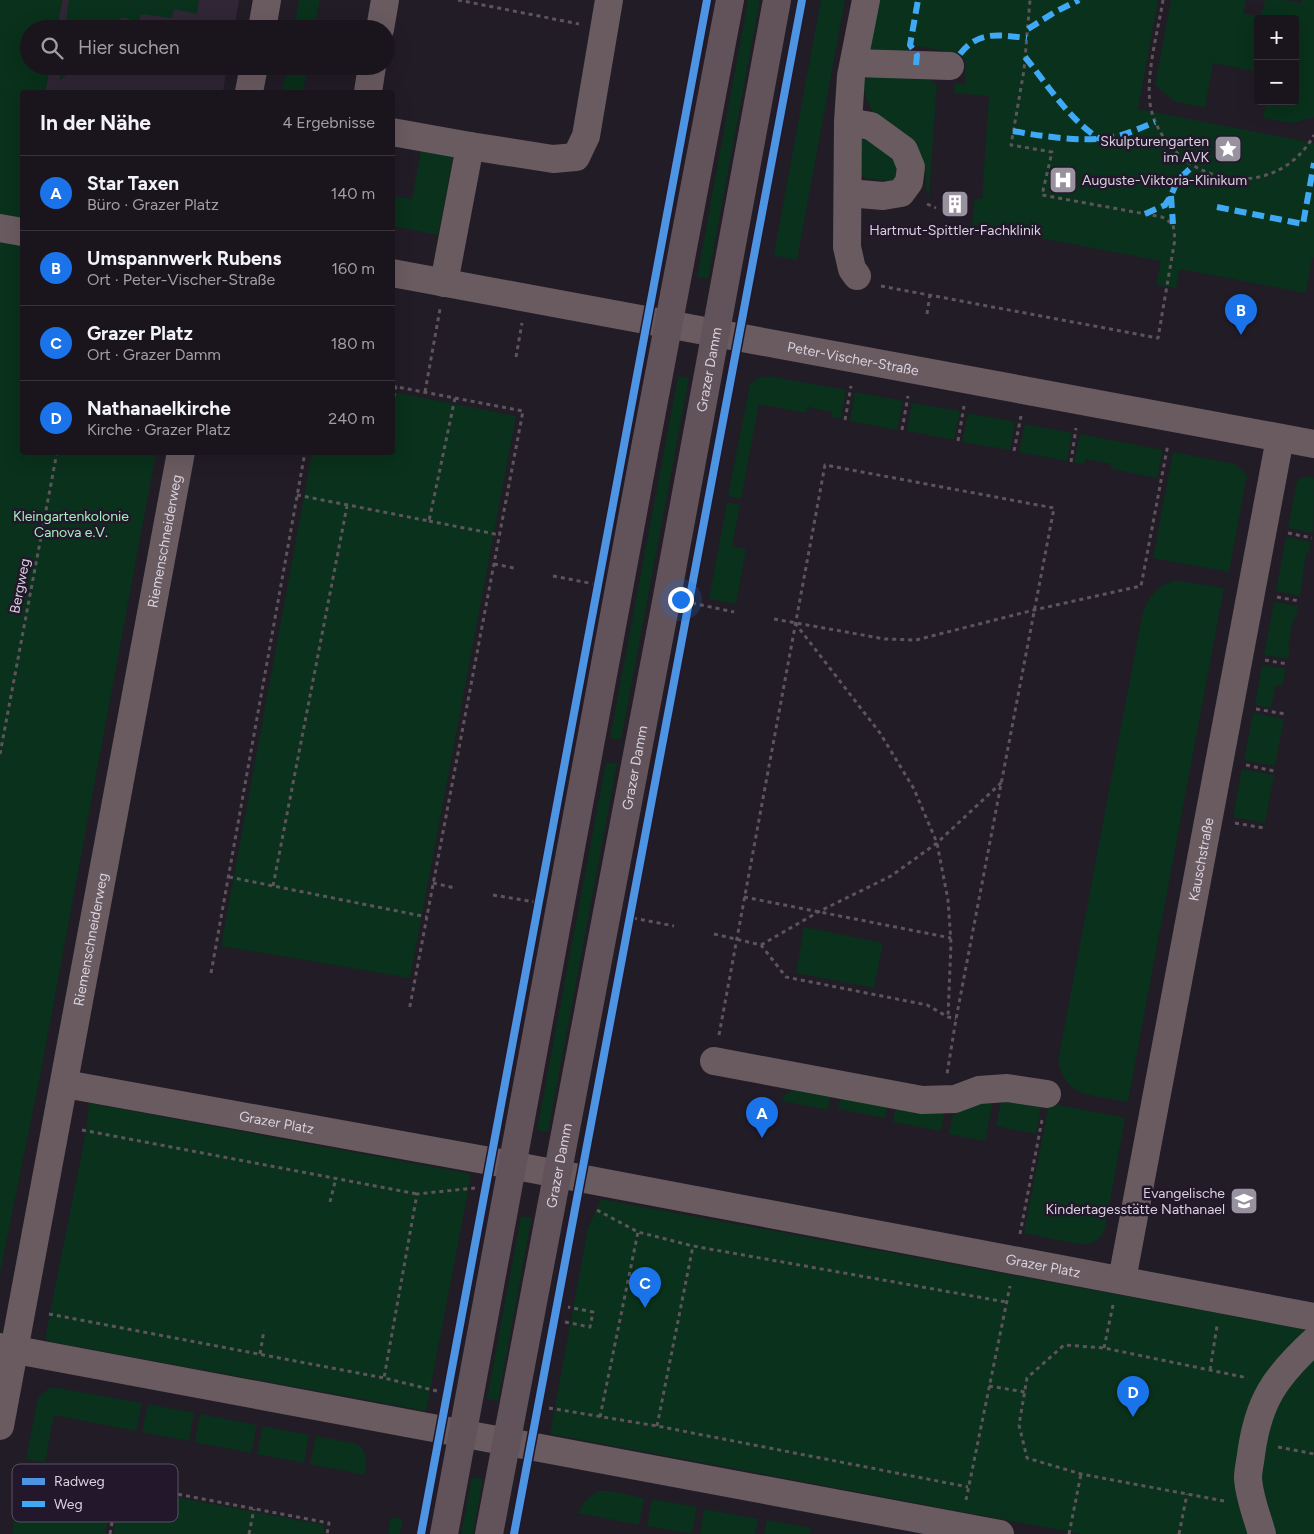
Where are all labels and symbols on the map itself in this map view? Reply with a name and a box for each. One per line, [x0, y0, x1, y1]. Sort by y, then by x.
place label: Skulpturengarten im AVK [1100, 133, 1209, 166]
place icon: Skulpturengarten im AVK [1213, 134, 1243, 164]
hospital icon: Auguste-Viktoria-Klinikum [1048, 165, 1078, 195]
place label: Auguste-Viktoria-Klinikum [1082, 172, 1247, 189]
building icon: Hartmut-Spittler-Fachklinik [940, 189, 970, 219]
place label: Hartmut-Spittler-Fachklinik [869, 222, 1041, 239]
pin: B [1225, 294, 1257, 335]
street label: Grazer Damm [693, 326, 725, 413]
street label: Peter-Vischer-Straße [786, 338, 921, 379]
street label: Riemenschneiderweg [144, 473, 185, 609]
park label: Kleingartenkolonie Canova e.V. [13, 508, 129, 541]
street label: Bergweg [6, 557, 34, 615]
your location [668, 587, 694, 613]
street label: Grazer Damm [618, 724, 651, 811]
street label: Kauschstraße [1185, 816, 1217, 902]
street label: Riemenschneiderweg [70, 871, 111, 1007]
pin: A [746, 1097, 778, 1138]
street label: Grazer Platz [238, 1107, 315, 1137]
street label: Grazer Damm [543, 1122, 575, 1209]
place label: Evangelische Kindertagesstätte Nathanael [1046, 1185, 1225, 1218]
school or university icon: Evangelische Kindertagesstätte Nathanael [1229, 1186, 1259, 1216]
street label: Grazer Platz [1004, 1250, 1082, 1281]
pin: C [629, 1267, 661, 1308]
pin: D [1117, 1376, 1149, 1417]
legend [12, 1464, 178, 1522]
text: Radweg [54, 1473, 105, 1490]
text: Weg [54, 1496, 83, 1513]

